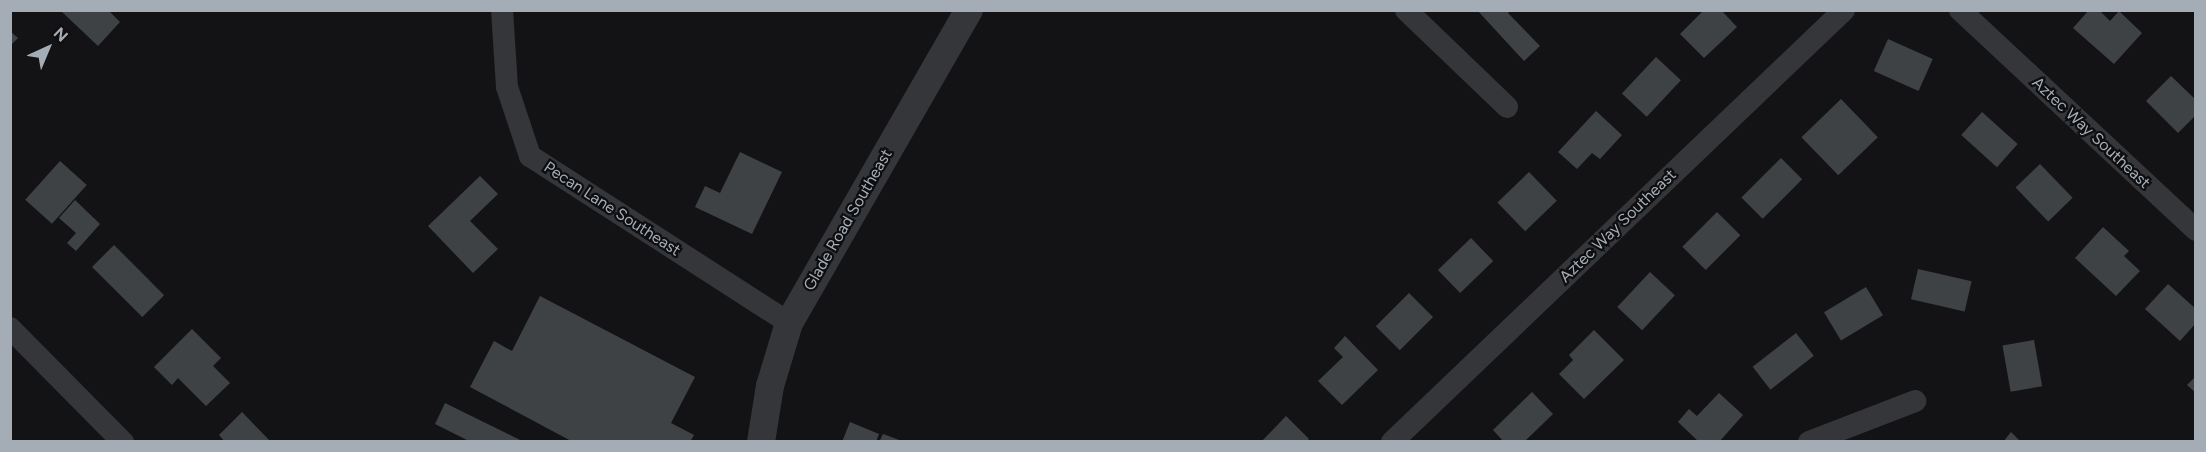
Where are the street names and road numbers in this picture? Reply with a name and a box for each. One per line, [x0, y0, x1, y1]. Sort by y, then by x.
street label: Aztec Way Southeast [2028, 73, 2154, 193]
street label: Glade Road Southeast [800, 146, 896, 294]
street label: Pecan Lane Southeast [540, 158, 684, 260]
street label: Aztec Way Southeast [1556, 165, 1680, 287]

